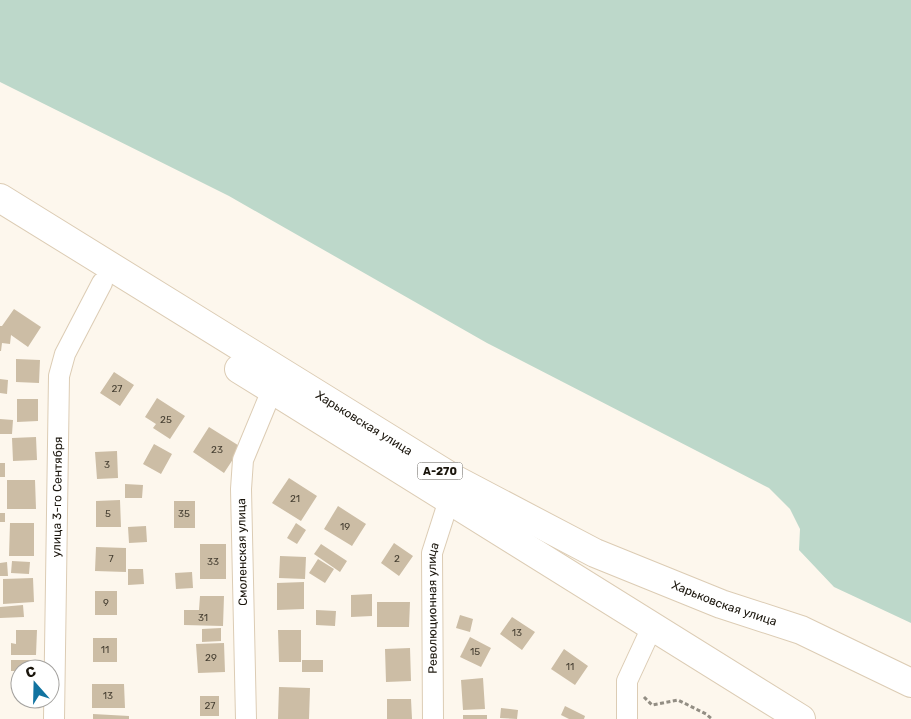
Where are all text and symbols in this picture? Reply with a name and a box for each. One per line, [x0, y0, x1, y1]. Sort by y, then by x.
house number: 27 [112, 383, 123, 395]
street label: Харьковская улица [313, 388, 415, 458]
house number: 25 [160, 414, 172, 426]
street label: улица 3-го Сентября [49, 436, 65, 558]
house number: 23 [211, 444, 223, 456]
house number: 3 [104, 459, 110, 471]
road number: А-270 [418, 462, 462, 480]
house number: 21 [290, 493, 300, 505]
street label: Смоленская улица [234, 498, 250, 606]
house number: 5 [105, 508, 111, 520]
house number: 35 [178, 508, 190, 520]
house number: 19 [340, 521, 350, 533]
street label: Революционная улица [424, 541, 442, 674]
house number: 7 [108, 553, 114, 565]
house number: 2 [394, 553, 400, 565]
house number: 33 [207, 556, 219, 568]
street label: Харьковская улица [670, 578, 779, 629]
house number: 9 [103, 597, 109, 609]
house number: 31 [198, 612, 208, 624]
house number: 13 [512, 627, 522, 639]
house number: 11 [101, 644, 109, 656]
house number: 15 [470, 646, 480, 658]
house number: 29 [205, 652, 217, 664]
north arrow [10, 659, 60, 709]
house number: 11 [566, 661, 574, 673]
text: С [23, 663, 38, 682]
house number: 13 [103, 690, 113, 702]
house number: 27 [205, 700, 216, 712]

